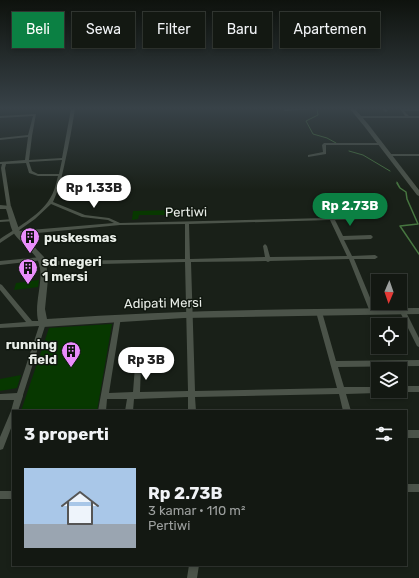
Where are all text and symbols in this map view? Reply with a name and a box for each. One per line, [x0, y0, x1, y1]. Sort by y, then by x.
chip: Beli [12, 12, 64, 48]
chip: Sewa [72, 12, 135, 48]
chip: Filter [143, 12, 205, 48]
chip: Baru [213, 12, 272, 48]
chip: Apartemen [280, 12, 380, 48]
pin: Rp 1.33B [53, 175, 135, 209]
text: Rp 1.33B [66, 180, 122, 195]
pin: Rp 2.73B [309, 193, 391, 227]
text: Rp 2.73B [322, 198, 378, 213]
street label: Pertiwi [165, 204, 207, 220]
building icon: puskesmas [19, 226, 41, 254]
place label: puskesmas [44, 230, 117, 245]
place label: sd negeri 1 mersi [42, 254, 102, 284]
building icon: sd negeri 1 mersi [17, 257, 39, 285]
north arrow [371, 274, 407, 310]
map controls [371, 274, 407, 398]
street label: Adipati Mersi [124, 295, 202, 311]
button: locate [371, 318, 407, 354]
place label: running field [6, 337, 57, 367]
building icon: running field [60, 340, 82, 368]
pin: Rp 3B [118, 347, 174, 381]
text: Rp 3B [127, 352, 165, 367]
button: layers [371, 362, 407, 398]
icon: filters [373, 423, 395, 445]
text: 3 properti [24, 424, 109, 444]
text: Rp 2.73B [148, 483, 222, 503]
icon: home [56, 484, 104, 532]
text: 3 kamar · 110 m² [148, 503, 245, 518]
text: Pertiwi [148, 518, 190, 533]

